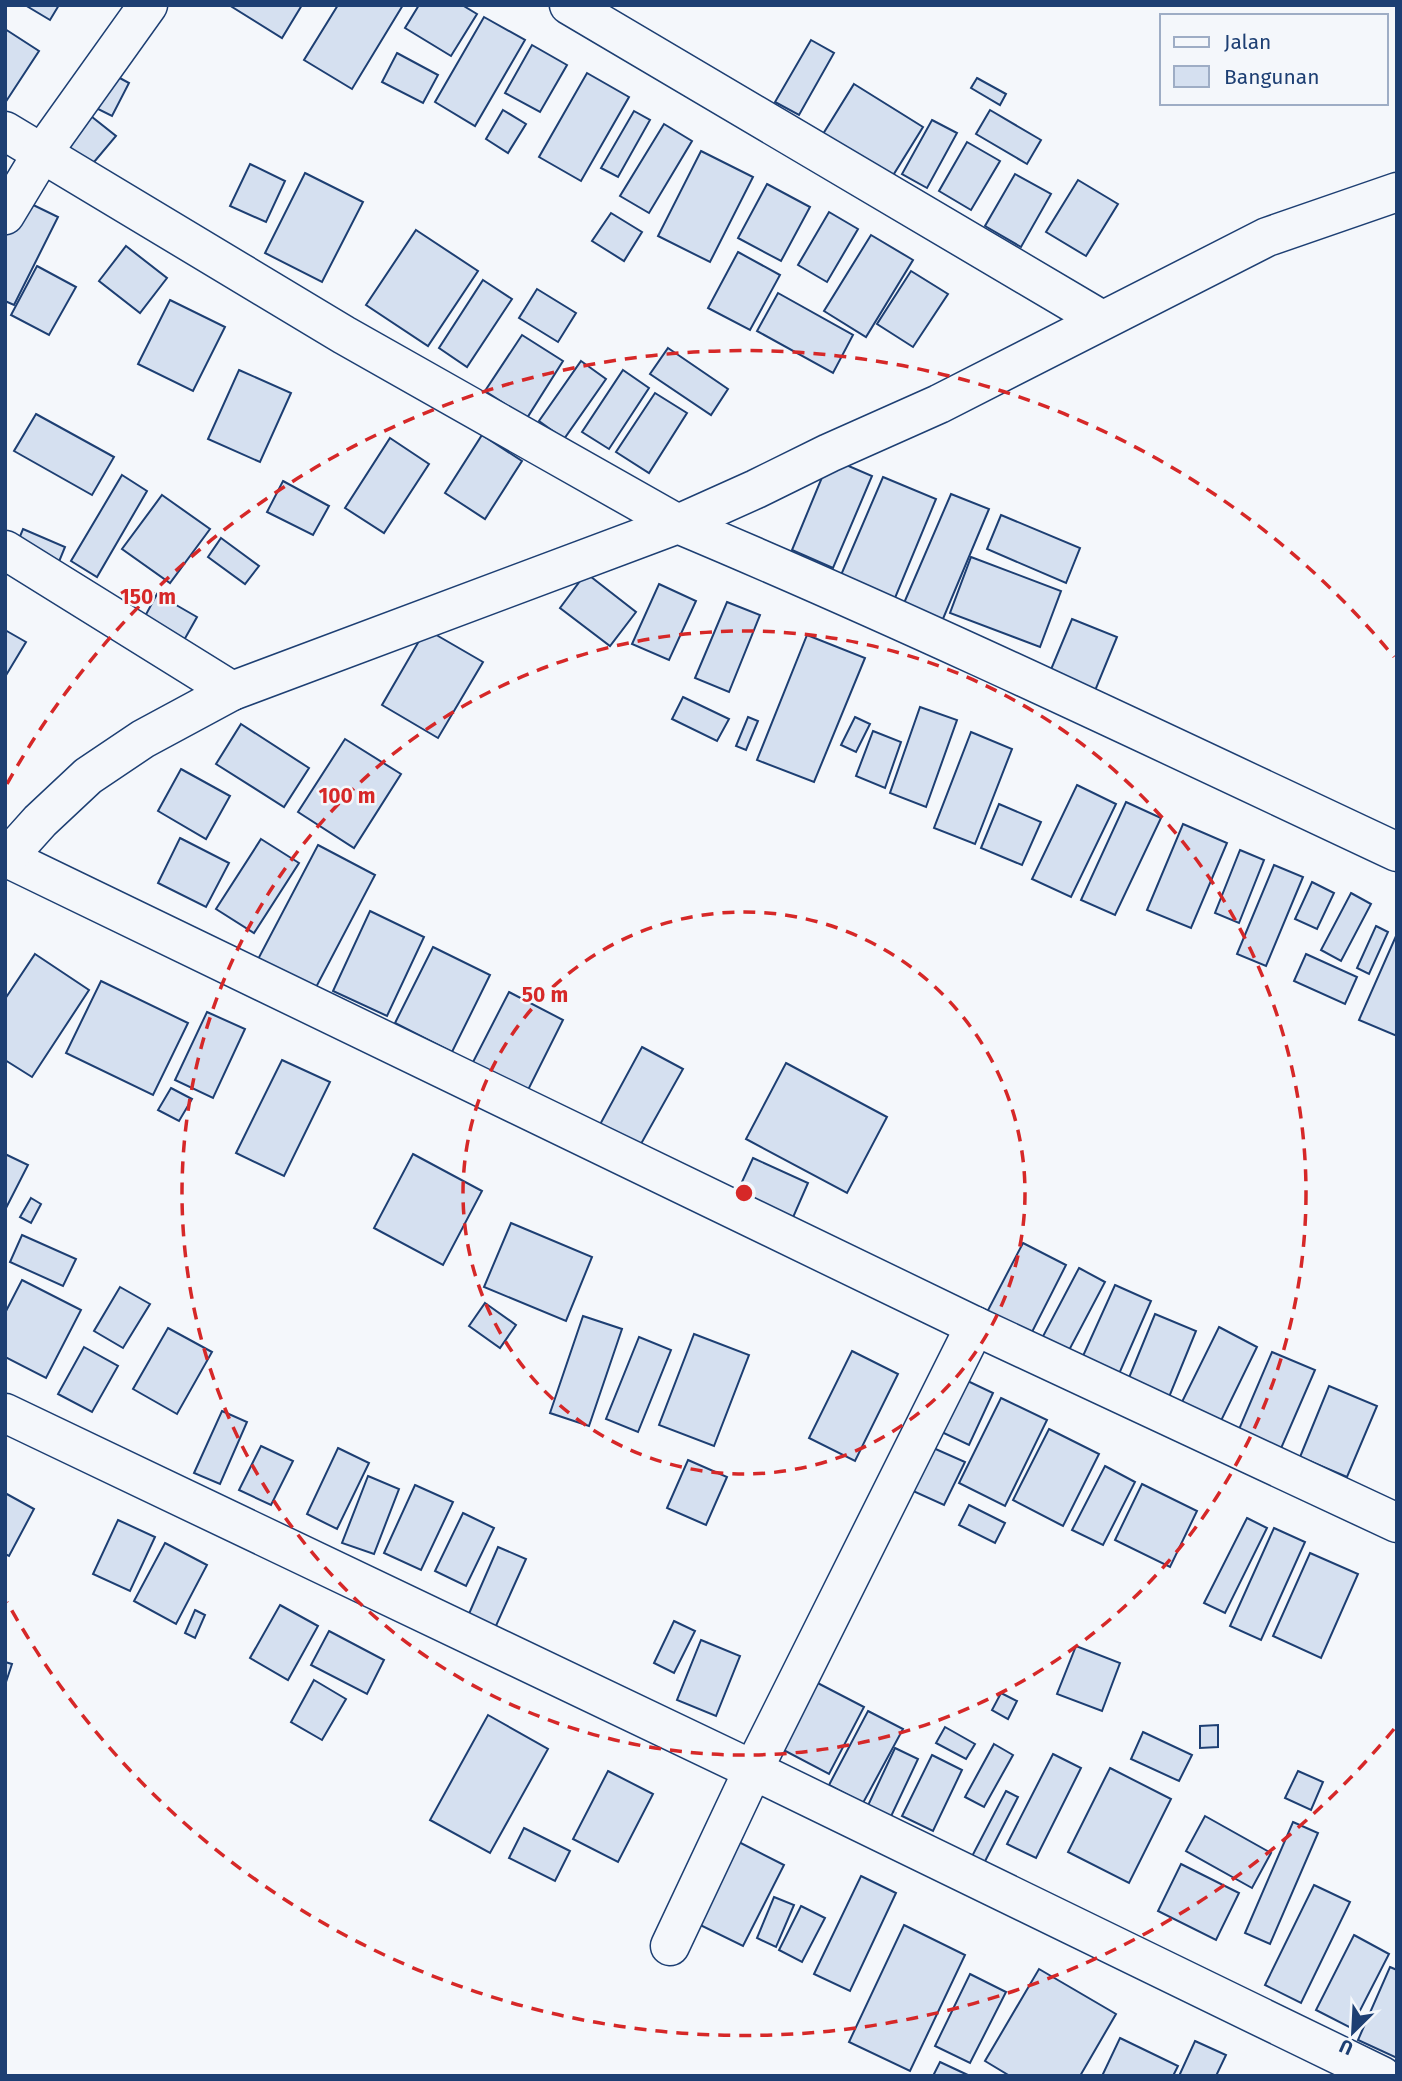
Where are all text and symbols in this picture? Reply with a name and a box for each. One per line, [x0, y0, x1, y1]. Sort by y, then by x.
legend [1160, 14, 1388, 105]
text: Jalan [1224, 29, 1271, 55]
text: Bangunan [1224, 64, 1319, 90]
text: 150 m [120, 584, 176, 610]
text: 100 m [318, 783, 376, 809]
text: 50 m [522, 982, 568, 1008]
centre of rings [732, 1181, 756, 1205]
north arrow [1318, 1997, 1388, 2067]
text: U [1336, 2034, 1357, 2060]

